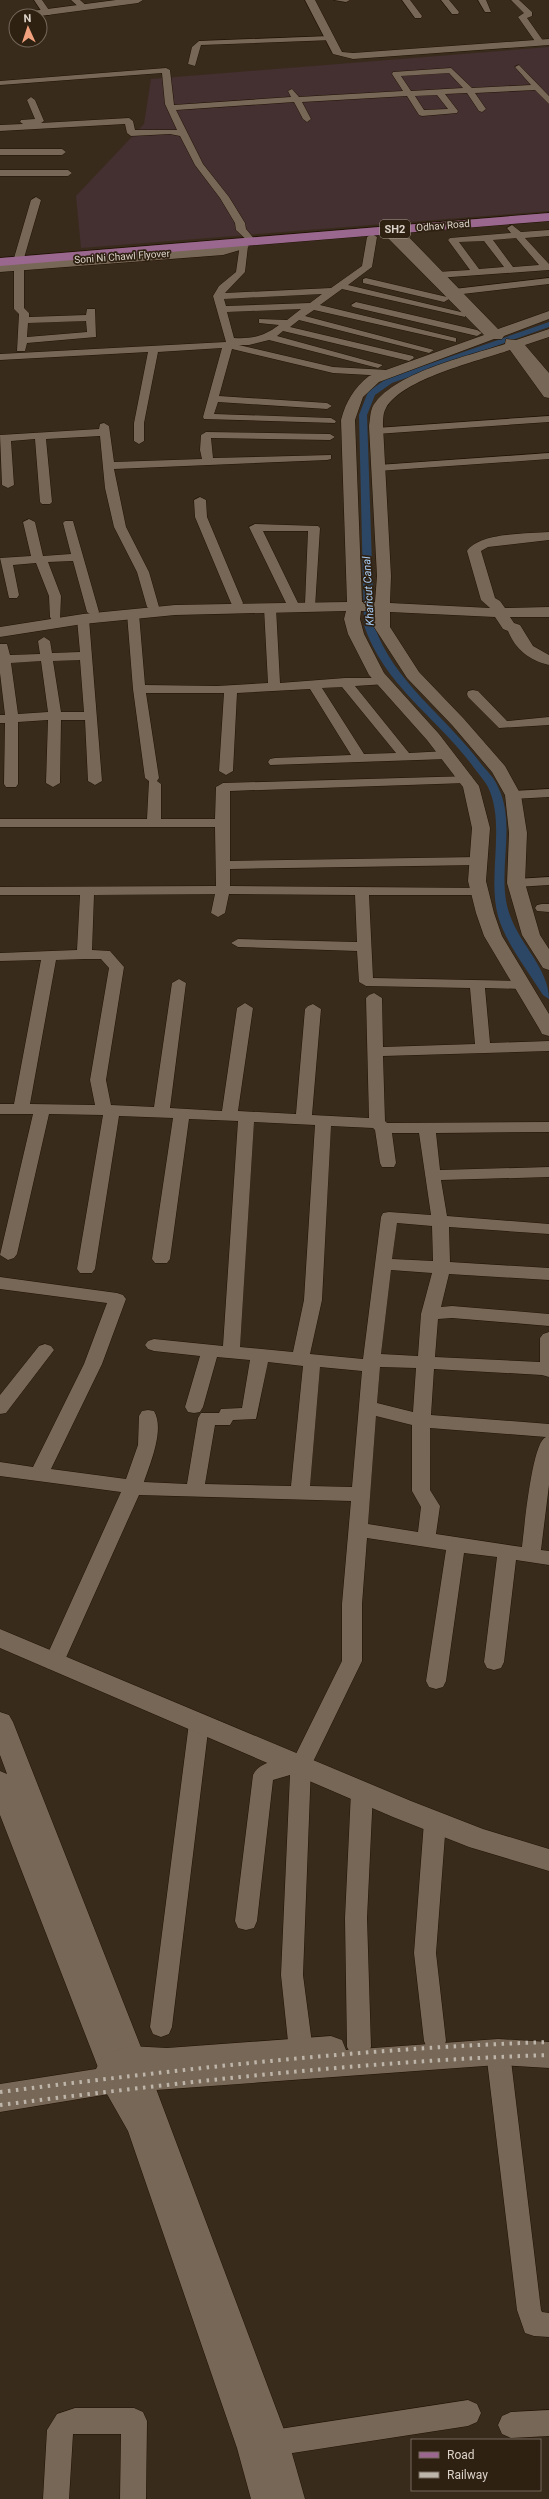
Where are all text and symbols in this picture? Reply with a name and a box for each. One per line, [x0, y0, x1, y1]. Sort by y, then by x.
north arrow [8, 8, 48, 48]
text: N [23, 12, 32, 25]
street label: Odhav Road [416, 218, 470, 233]
road number: SH2 [380, 220, 410, 238]
street label: Soni Ni Chawl Flyover [74, 248, 171, 265]
water label: Kharicut Canal [360, 556, 377, 626]
legend [411, 2439, 541, 2491]
text: Road [447, 2448, 475, 2462]
text: Railway [447, 2468, 488, 2482]

